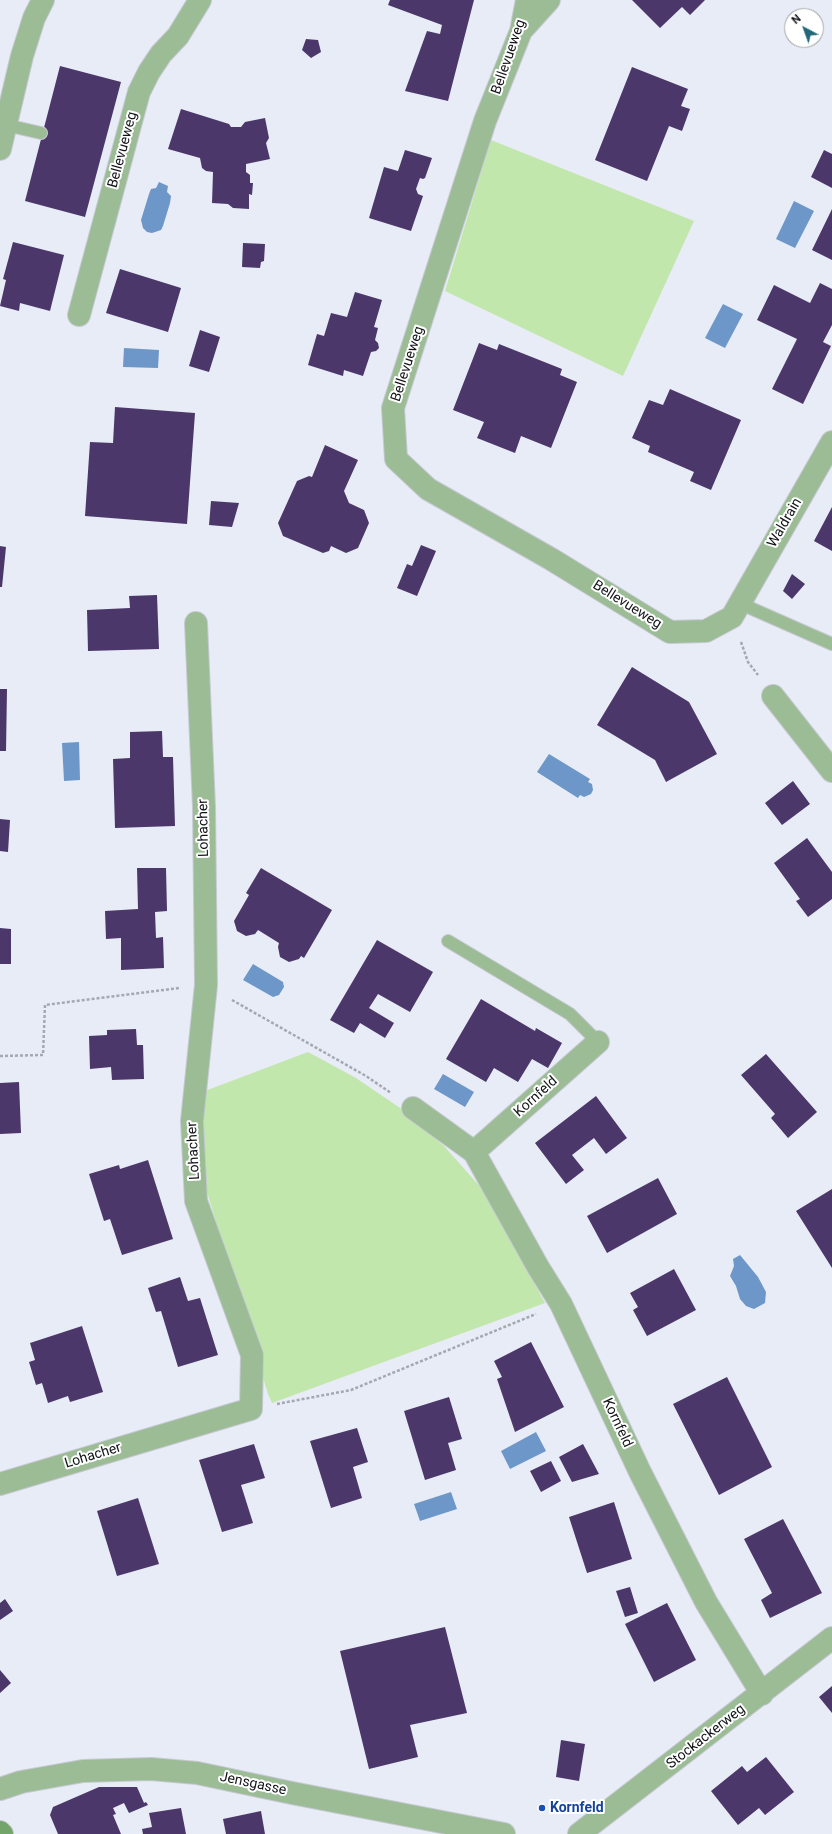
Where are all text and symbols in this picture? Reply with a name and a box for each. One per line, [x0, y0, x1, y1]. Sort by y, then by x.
north arrow [784, 8, 824, 48]
text: N [789, 12, 804, 27]
street label: Bellevueweg [488, 17, 530, 97]
street label: Bellevueweg [105, 110, 141, 190]
street label: Bellevueweg [388, 324, 428, 404]
street label: Waldrain [764, 495, 806, 551]
street label: Bellevueweg [589, 577, 665, 633]
street label: Lohacher [195, 799, 213, 857]
street label: Kornfeld [511, 1073, 561, 1121]
street label: Lohacher [184, 1122, 204, 1180]
street label: Kornfeld [598, 1396, 636, 1450]
street label: Lohacher [63, 1439, 123, 1473]
street label: Stockackerweg [663, 1701, 749, 1773]
street label: Jensgasse [218, 1769, 288, 1799]
place label: Kornfeld [550, 1800, 604, 1816]
marker: Kornfeld [537, 1803, 547, 1813]

